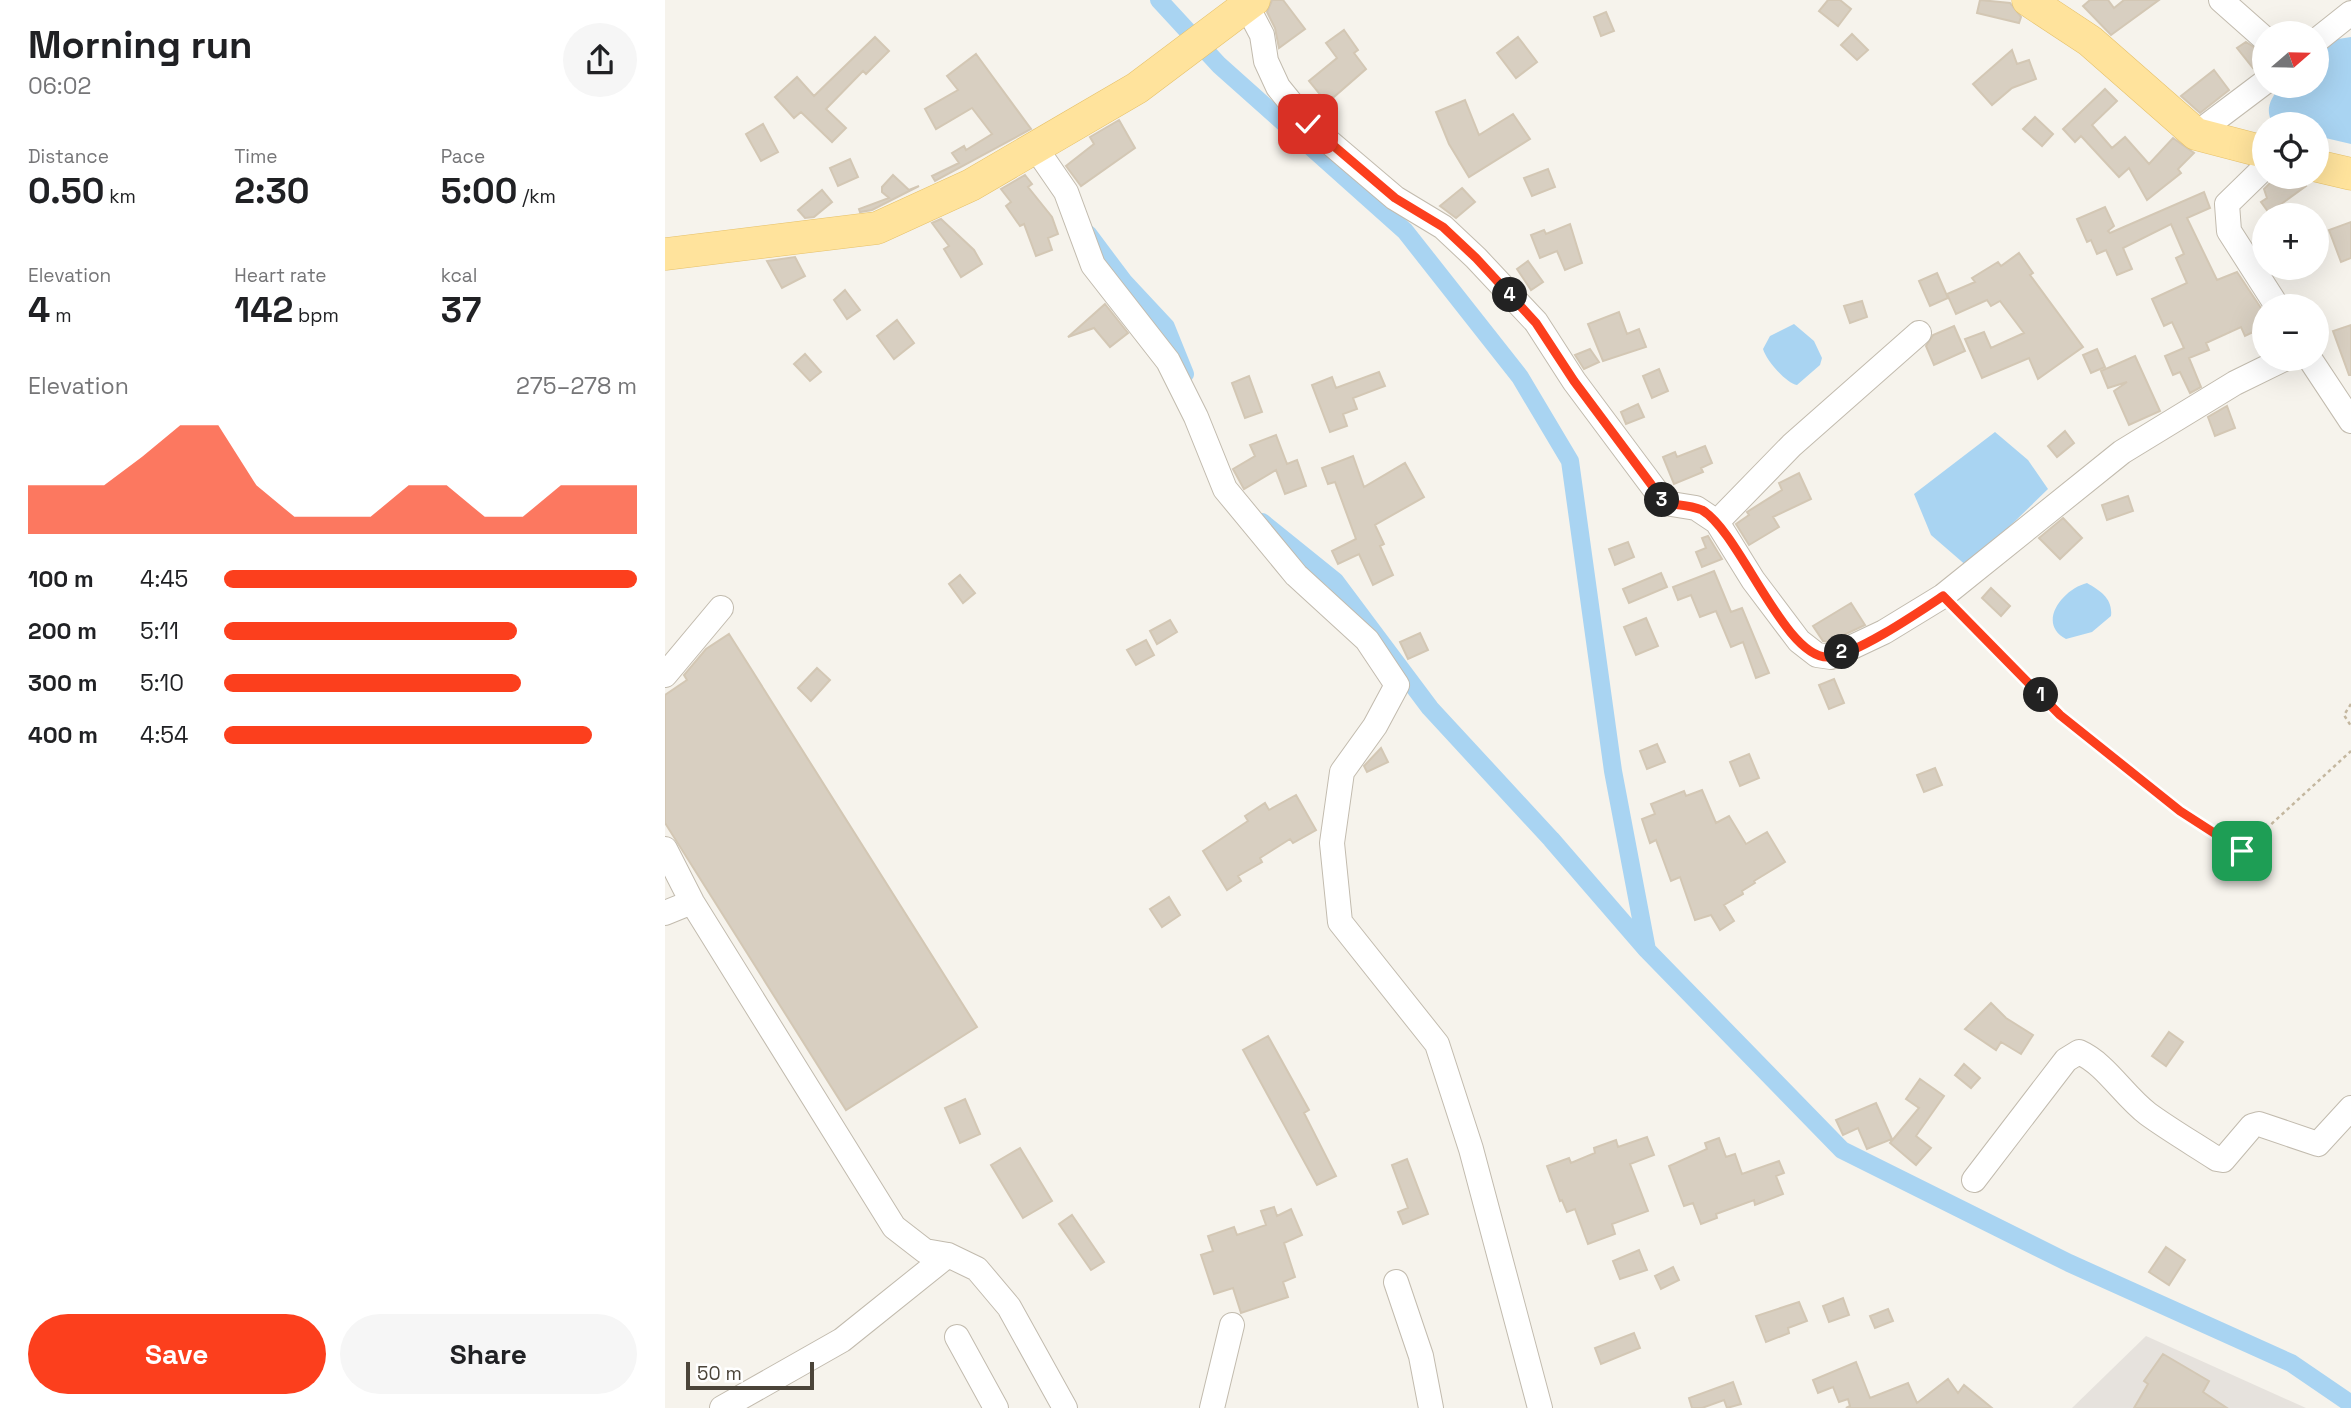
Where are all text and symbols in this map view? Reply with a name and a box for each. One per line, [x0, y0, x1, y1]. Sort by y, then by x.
text: Morning run [28, 21, 253, 69]
north arrow [2252, 21, 2329, 98]
map controls [2252, 21, 2329, 371]
button: share [563, 23, 637, 97]
text: 06:02 [28, 71, 91, 101]
pin [1278, 94, 1338, 154]
icon: check [1289, 105, 1327, 143]
button: locate [2252, 112, 2329, 189]
text: Distance [28, 144, 109, 169]
text: Time [234, 144, 278, 169]
text: Pace [441, 144, 485, 169]
text: 0.50 [28, 169, 104, 213]
text: 2:30 [234, 169, 310, 213]
text: 5:00 [441, 169, 517, 213]
text: km [104, 184, 136, 209]
text: /km [517, 184, 556, 209]
button: + [2252, 203, 2329, 280]
text: Elevation [28, 263, 111, 288]
text: Heart rate [234, 263, 327, 288]
text: kcal [441, 263, 477, 288]
pin: 4 [1493, 278, 1527, 312]
text: 4 [1503, 282, 1516, 307]
text: 4 [28, 288, 50, 332]
text: 142 [234, 288, 293, 332]
text: 37 [441, 288, 481, 332]
button: − [2252, 294, 2329, 371]
text: m [50, 303, 72, 328]
text: bpm [293, 303, 339, 328]
text: Elevation [28, 371, 129, 401]
text: 275–278 m [516, 371, 637, 401]
pin: 3 [1644, 482, 1679, 518]
text: 3 [1656, 487, 1667, 512]
text: 100 m [28, 564, 94, 594]
text: 4:45 [140, 564, 188, 594]
text: 200 m [28, 616, 97, 646]
text: 5:11 [140, 616, 179, 646]
pin: 2 [1825, 634, 1859, 670]
text: 2 [1836, 639, 1847, 664]
text: 300 m [28, 668, 97, 698]
text: 5:10 [140, 668, 184, 698]
pin: 1 [2023, 678, 2059, 712]
text: 1 [2036, 682, 2045, 707]
text: 400 m [28, 720, 98, 750]
text: 4:54 [140, 720, 188, 750]
pin [2212, 821, 2272, 881]
icon: arrive [2223, 832, 2261, 870]
button: Save [28, 1314, 326, 1394]
button: Share [340, 1314, 637, 1394]
scale bar [686, 1359, 814, 1391]
text: 50 m [697, 1361, 742, 1386]

